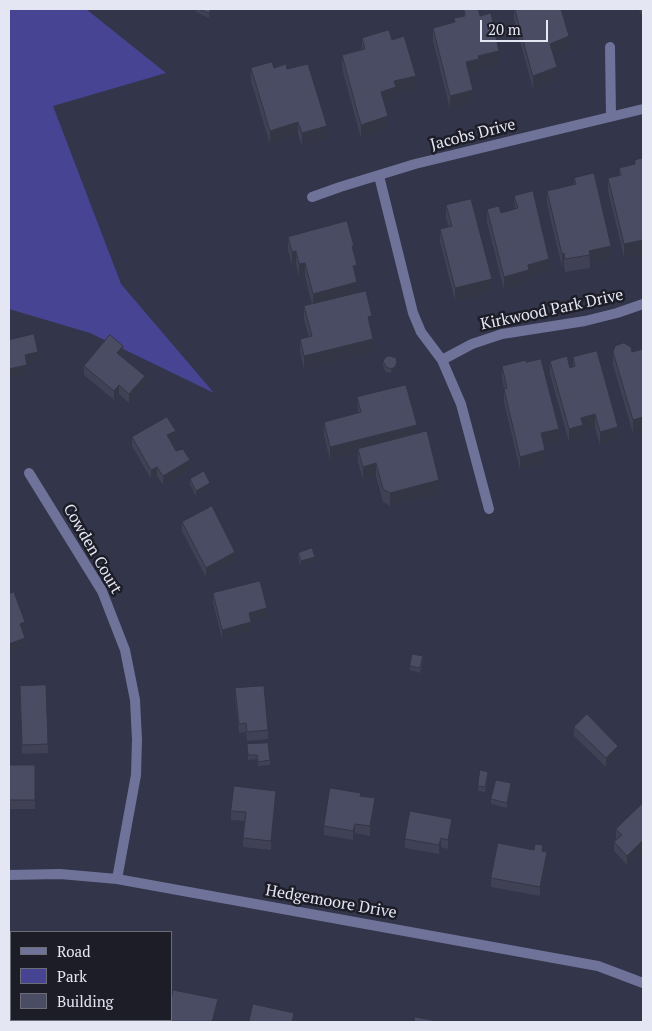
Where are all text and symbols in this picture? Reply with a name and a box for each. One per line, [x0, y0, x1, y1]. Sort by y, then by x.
scale bar [482, 10, 550, 42]
text: 20 m [488, 19, 521, 39]
street label: Jacobs Drive [428, 115, 518, 155]
street label: Kirkwood Park Drive [479, 285, 625, 335]
street label: Cowden Court [59, 501, 125, 597]
street label: Hedgemoore Drive [264, 881, 398, 923]
legend [10, 931, 172, 1021]
text: Road [57, 941, 90, 961]
text: Park [57, 966, 87, 986]
text: Building [57, 991, 114, 1011]

